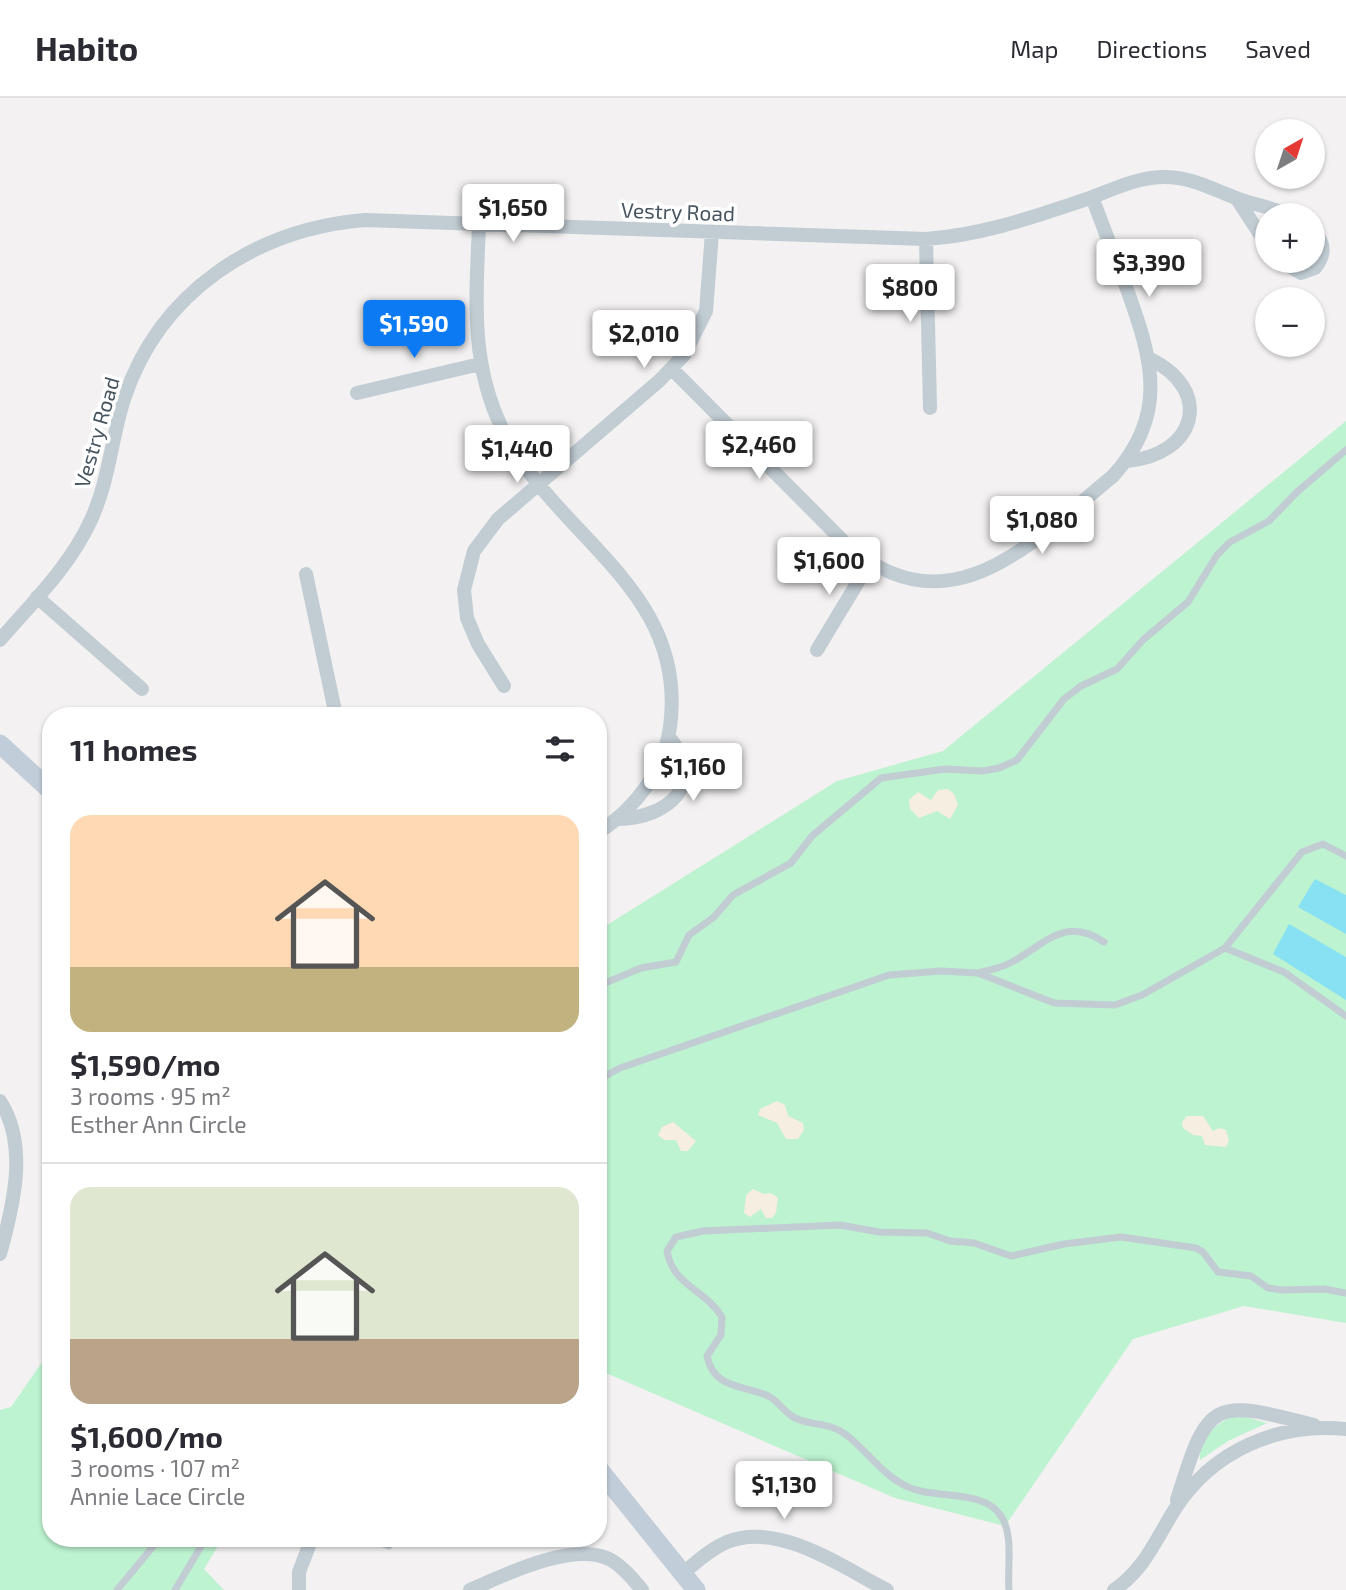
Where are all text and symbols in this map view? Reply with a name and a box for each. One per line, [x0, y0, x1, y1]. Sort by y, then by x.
text: Habito [35, 28, 138, 68]
text: Map [1010, 34, 1058, 63]
text: Directions [1096, 34, 1207, 63]
text: Saved [1245, 34, 1311, 63]
north arrow [1255, 119, 1325, 189]
map controls [1255, 119, 1325, 357]
pin: $1,650 [456, 184, 570, 244]
text: $1,650 [478, 193, 548, 221]
street label: Vestry Road [621, 197, 735, 225]
button: + [1255, 203, 1325, 273]
pin: $3,390 [1092, 240, 1206, 299]
text: $3,390 [1112, 248, 1186, 276]
pin: $800 [869, 264, 951, 324]
text: $800 [882, 273, 938, 301]
button: − [1255, 287, 1325, 357]
pin: $1,590 [357, 300, 471, 360]
text: $1,590 [379, 309, 449, 337]
pin: $2,010 [587, 310, 701, 370]
text: $2,010 [608, 319, 680, 347]
street label: Vestry Road [68, 374, 124, 490]
pin: $2,460 [702, 422, 816, 481]
pin: $1,440 [460, 426, 574, 485]
text: $2,460 [722, 430, 796, 458]
text: $1,440 [481, 434, 553, 462]
pin: $1,080 [985, 496, 1099, 556]
text: $1,080 [1006, 505, 1078, 533]
pin: $1,600 [772, 538, 886, 597]
text: $1,600 [793, 546, 865, 574]
icon: filters [541, 730, 579, 768]
text: 11 homes [70, 731, 197, 767]
pin: $1,160 [636, 744, 750, 803]
text: $1,160 [660, 752, 726, 780]
icon: home [262, 861, 388, 987]
text: $1,590/mo [70, 1046, 221, 1082]
text: 3 rooms · 95 m² [70, 1082, 231, 1110]
text: Esther Ann Circle [70, 1110, 247, 1138]
icon: home [262, 1233, 388, 1359]
text: $1,600/mo [70, 1418, 223, 1454]
text: 3 rooms · 107 m² [70, 1454, 240, 1482]
pin: $1,130 [727, 1462, 841, 1521]
text: $1,130 [751, 1470, 817, 1498]
text: Annie Lace Circle [70, 1482, 245, 1510]

